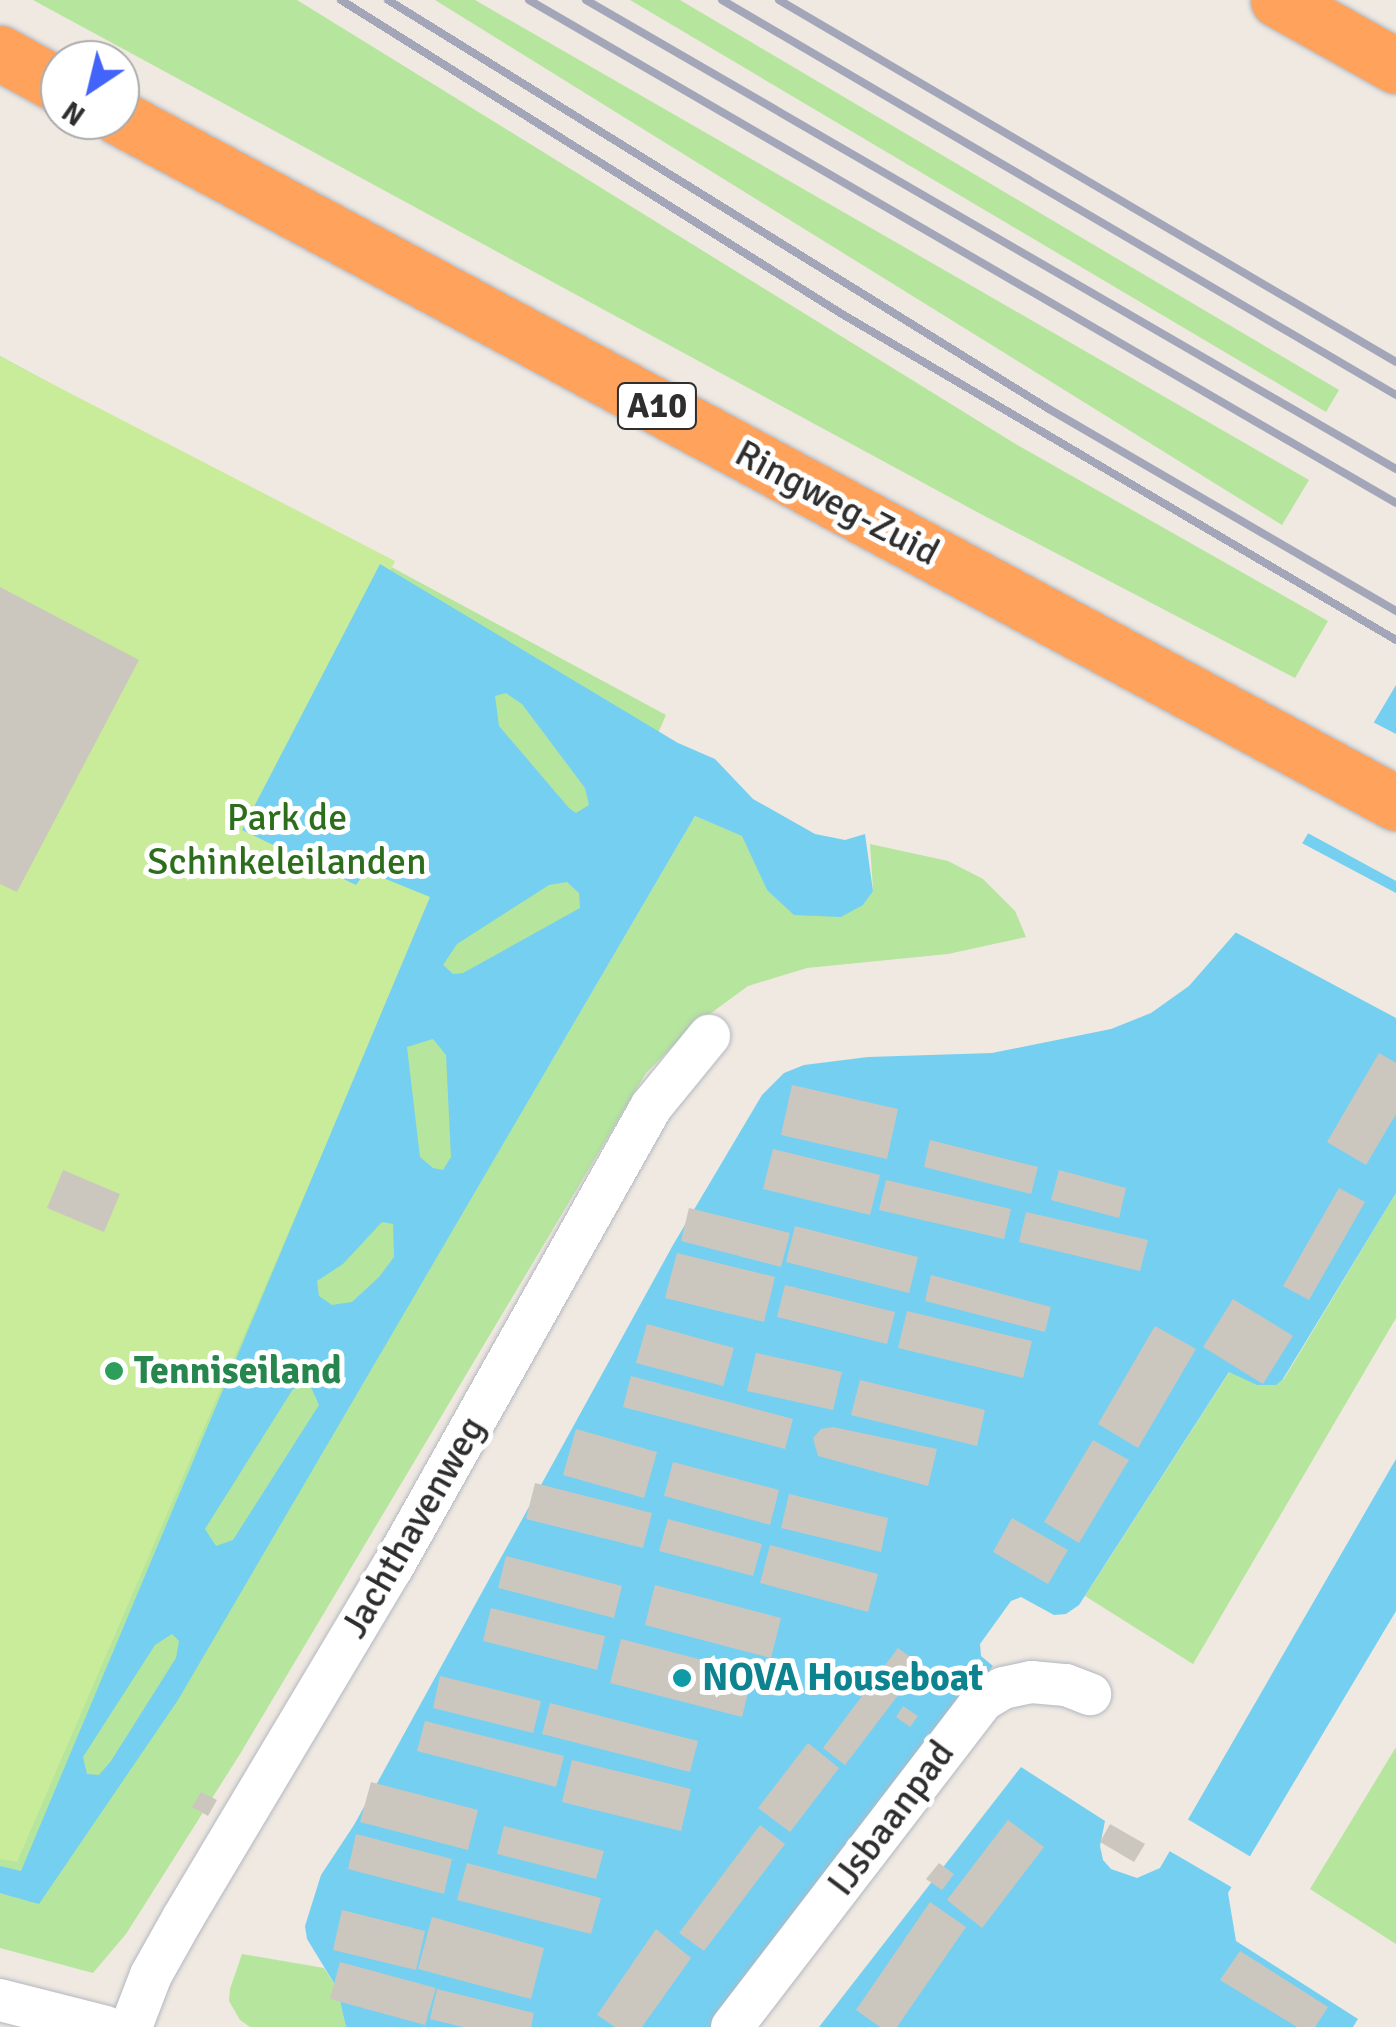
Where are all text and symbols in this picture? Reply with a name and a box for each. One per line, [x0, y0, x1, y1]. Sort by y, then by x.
north arrow [40, 40, 140, 140]
text: N [56, 93, 92, 132]
road number: A10 [614, 376, 700, 436]
street label: Ringweg-Zuid [727, 430, 947, 576]
park label: Park de Schinkeleilanden [147, 795, 427, 884]
place label: Tenniseiland [134, 1348, 342, 1394]
marker: Tenniseiland [103, 1360, 125, 1382]
street label: Jachthavenweg [331, 1408, 495, 1646]
place label: NOVA Houseboat [702, 1655, 983, 1701]
marker: NOVA Houseboat [671, 1667, 693, 1689]
street label: IJsbaanpad [818, 1731, 964, 1905]

